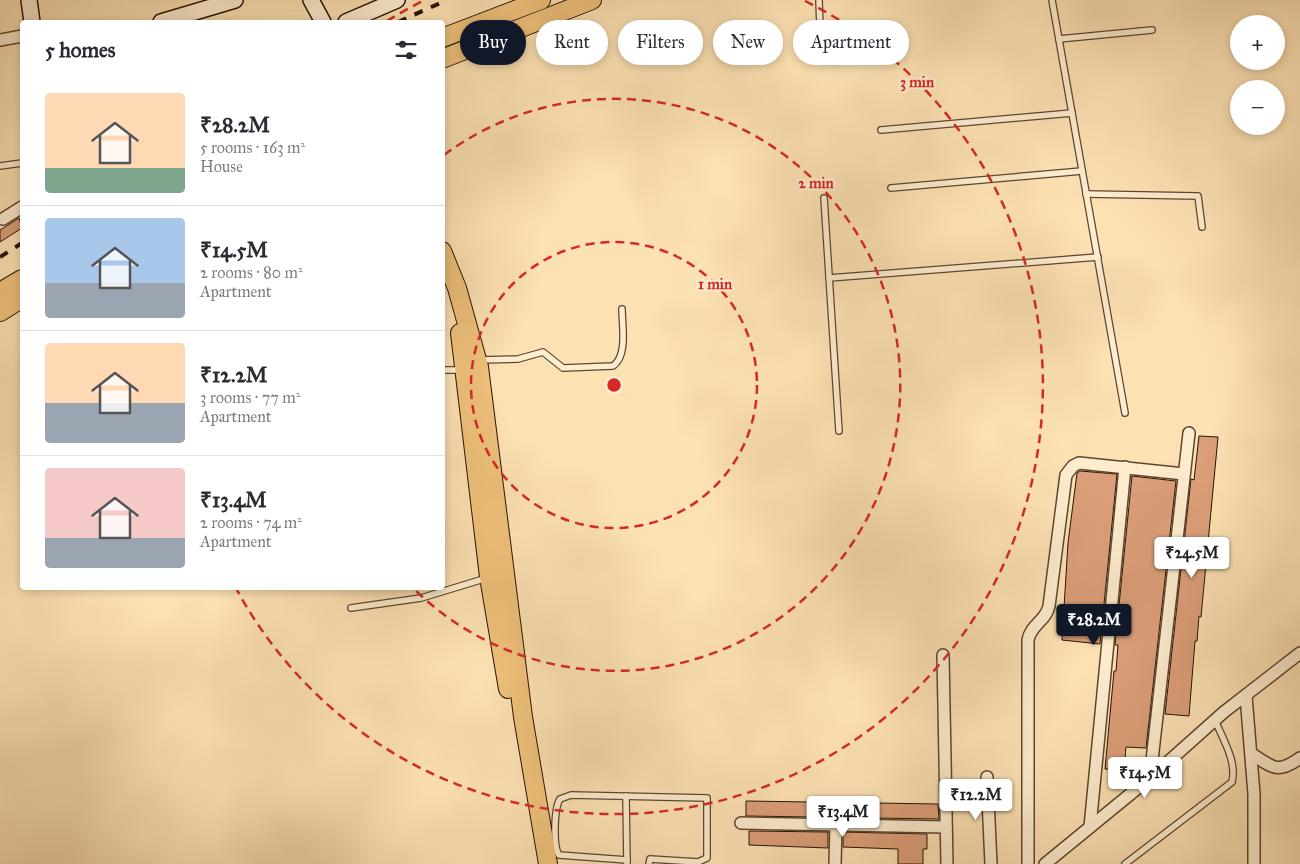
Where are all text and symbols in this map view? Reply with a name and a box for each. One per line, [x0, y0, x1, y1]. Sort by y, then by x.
map controls [1230, 15, 1285, 135]
button: + [1230, 15, 1285, 70]
chip: Buy [460, 20, 526, 65]
chip: Rent [536, 20, 608, 65]
chip: Filters [618, 20, 703, 65]
chip: New [713, 20, 783, 65]
chip: Apartment [793, 20, 909, 65]
icon: filters [392, 36, 420, 64]
text: 5 homes [45, 37, 116, 63]
text: 3 min [900, 73, 935, 92]
button: − [1230, 80, 1285, 135]
text: ₹28.2M [200, 112, 270, 138]
icon: home [85, 113, 145, 173]
text: 5 rooms · 163 m² [200, 138, 305, 157]
text: House [200, 157, 243, 176]
text: 2 min [798, 174, 835, 192]
text: ₹14.5M [200, 237, 268, 263]
icon: home [85, 238, 145, 298]
text: 2 rooms · 80 m² [200, 263, 303, 282]
text: 1 min [698, 275, 733, 293]
text: Apartment [200, 282, 272, 301]
text: ₹12.2M [200, 362, 267, 388]
icon: home [85, 363, 145, 423]
centre of rings [605, 376, 623, 394]
text: 3 rooms · 77 m² [200, 388, 300, 407]
text: Apartment [200, 407, 272, 426]
text: ₹13.4M [200, 487, 267, 513]
icon: home [85, 488, 145, 548]
text: 2 rooms · 74 m² [200, 513, 302, 532]
text: Apartment [200, 532, 272, 551]
pin: ₹24.5M [1151, 536, 1233, 579]
text: ₹24.5M [1165, 543, 1219, 562]
pin: ₹28.2M [1053, 604, 1135, 646]
text: ₹28.2M [1067, 610, 1121, 629]
pin: ₹14.5M [1104, 756, 1186, 799]
text: ₹14.5M [1119, 763, 1171, 782]
pin: ₹12.2M [935, 778, 1017, 821]
text: ₹12.2M [950, 785, 1002, 804]
pin: ₹13.4M [802, 796, 884, 838]
text: ₹13.4M [818, 802, 868, 821]

